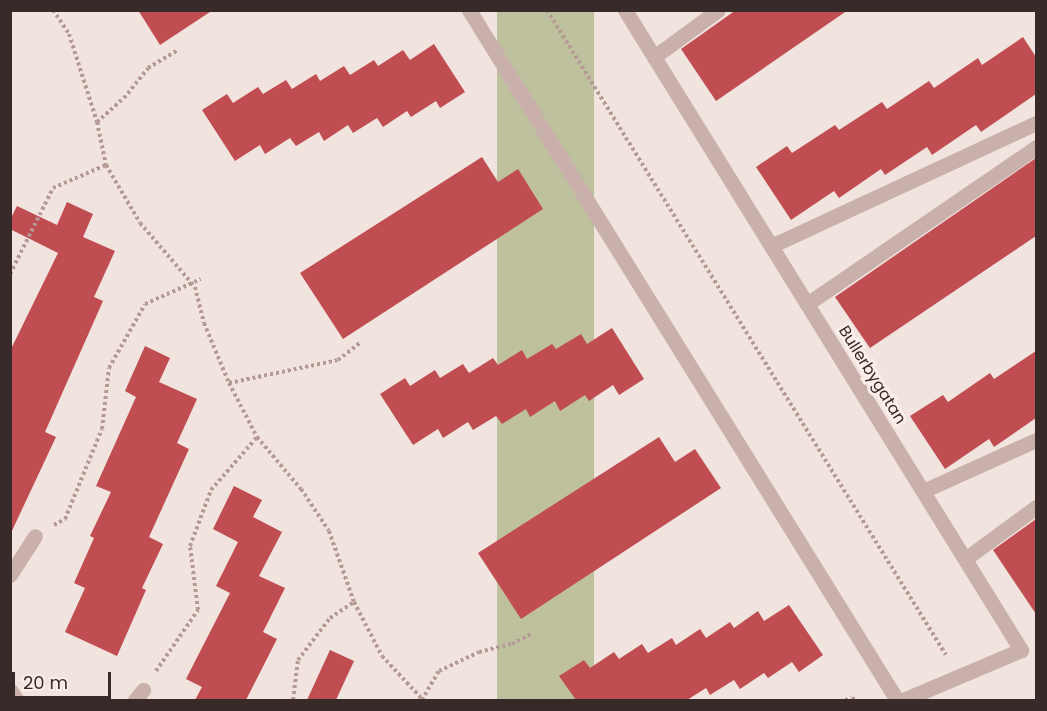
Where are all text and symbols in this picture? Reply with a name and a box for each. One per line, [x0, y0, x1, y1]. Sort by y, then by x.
street label: Bullerbygatan [834, 322, 910, 428]
scale bar [15, 660, 114, 698]
text: 20 m [23, 670, 68, 695]

